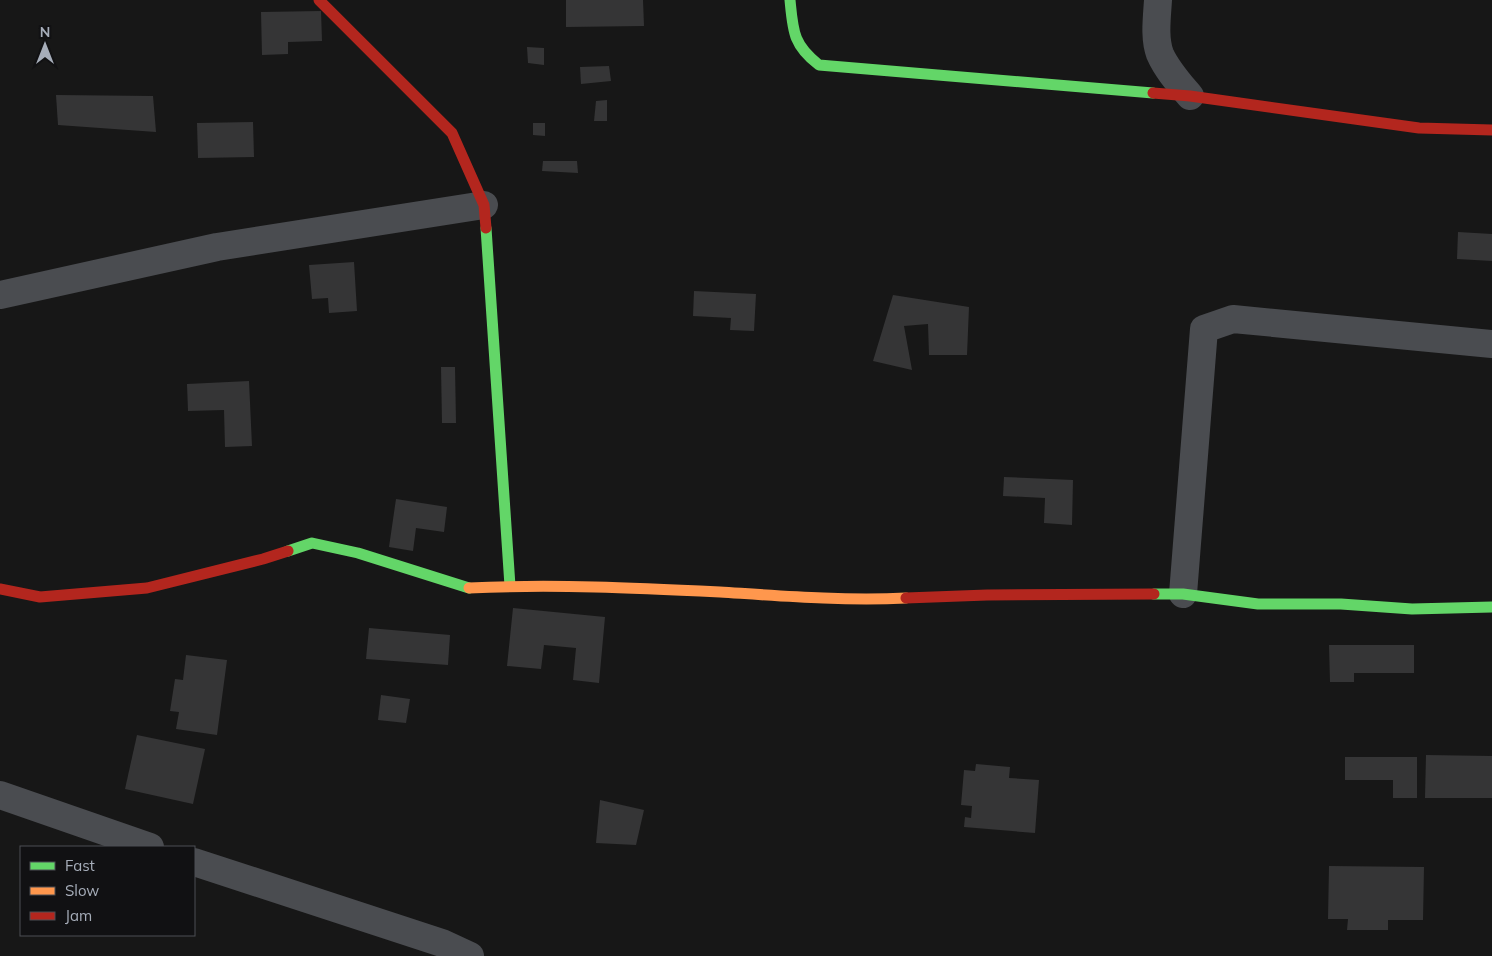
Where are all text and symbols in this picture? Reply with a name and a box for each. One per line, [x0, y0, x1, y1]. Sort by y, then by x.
north arrow [20, 20, 70, 70]
text: N [40, 23, 50, 41]
legend [20, 846, 195, 936]
text: Fast [65, 856, 95, 875]
text: Slow [65, 881, 99, 900]
text: Jam [65, 906, 92, 925]

